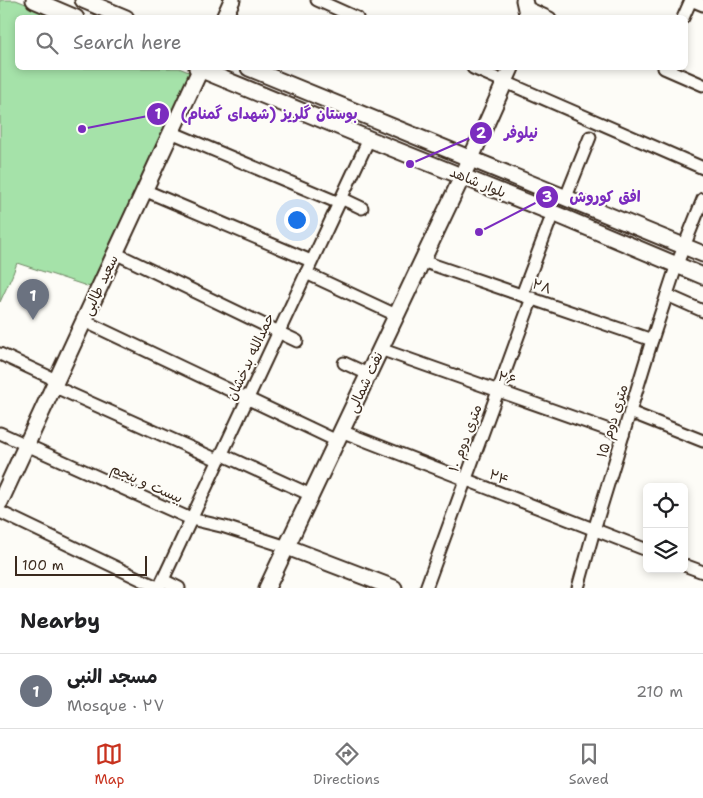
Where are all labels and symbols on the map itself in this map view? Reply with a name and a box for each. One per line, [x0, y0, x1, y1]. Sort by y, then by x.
callout: بوستان گلریز (شهدای گمنام) [146, 99, 368, 129]
text: 1 [155, 104, 162, 124]
text: بوستان گلریز (شهدای گمنام) [181, 104, 357, 125]
callout: نیلوفر [469, 118, 548, 148]
text: 2 [476, 123, 487, 143]
text: نیلوفر [502, 123, 538, 143]
street label: بلوار شاهد [447, 163, 509, 201]
callout: افق کوروش [534, 182, 650, 212]
text: 3 [542, 187, 552, 207]
text: افق کوروش [569, 187, 641, 207]
your location [284, 207, 310, 233]
street label: سعید طالبی [78, 252, 122, 318]
street label: ۲۸ [530, 274, 554, 298]
pin: 1 [17, 279, 49, 320]
street label: حمدالله بدخشان [222, 311, 278, 403]
street label: نفت شمالی [343, 349, 387, 415]
street label: ۲۶ [495, 366, 519, 390]
street label: ۱۵ متری دوم [592, 382, 634, 460]
street label: ۱۰ متری دوم [444, 402, 487, 475]
street label: بیست و پنجم [107, 459, 186, 509]
street label: ۲۴ [486, 465, 512, 489]
scale bar [15, 553, 148, 576]

